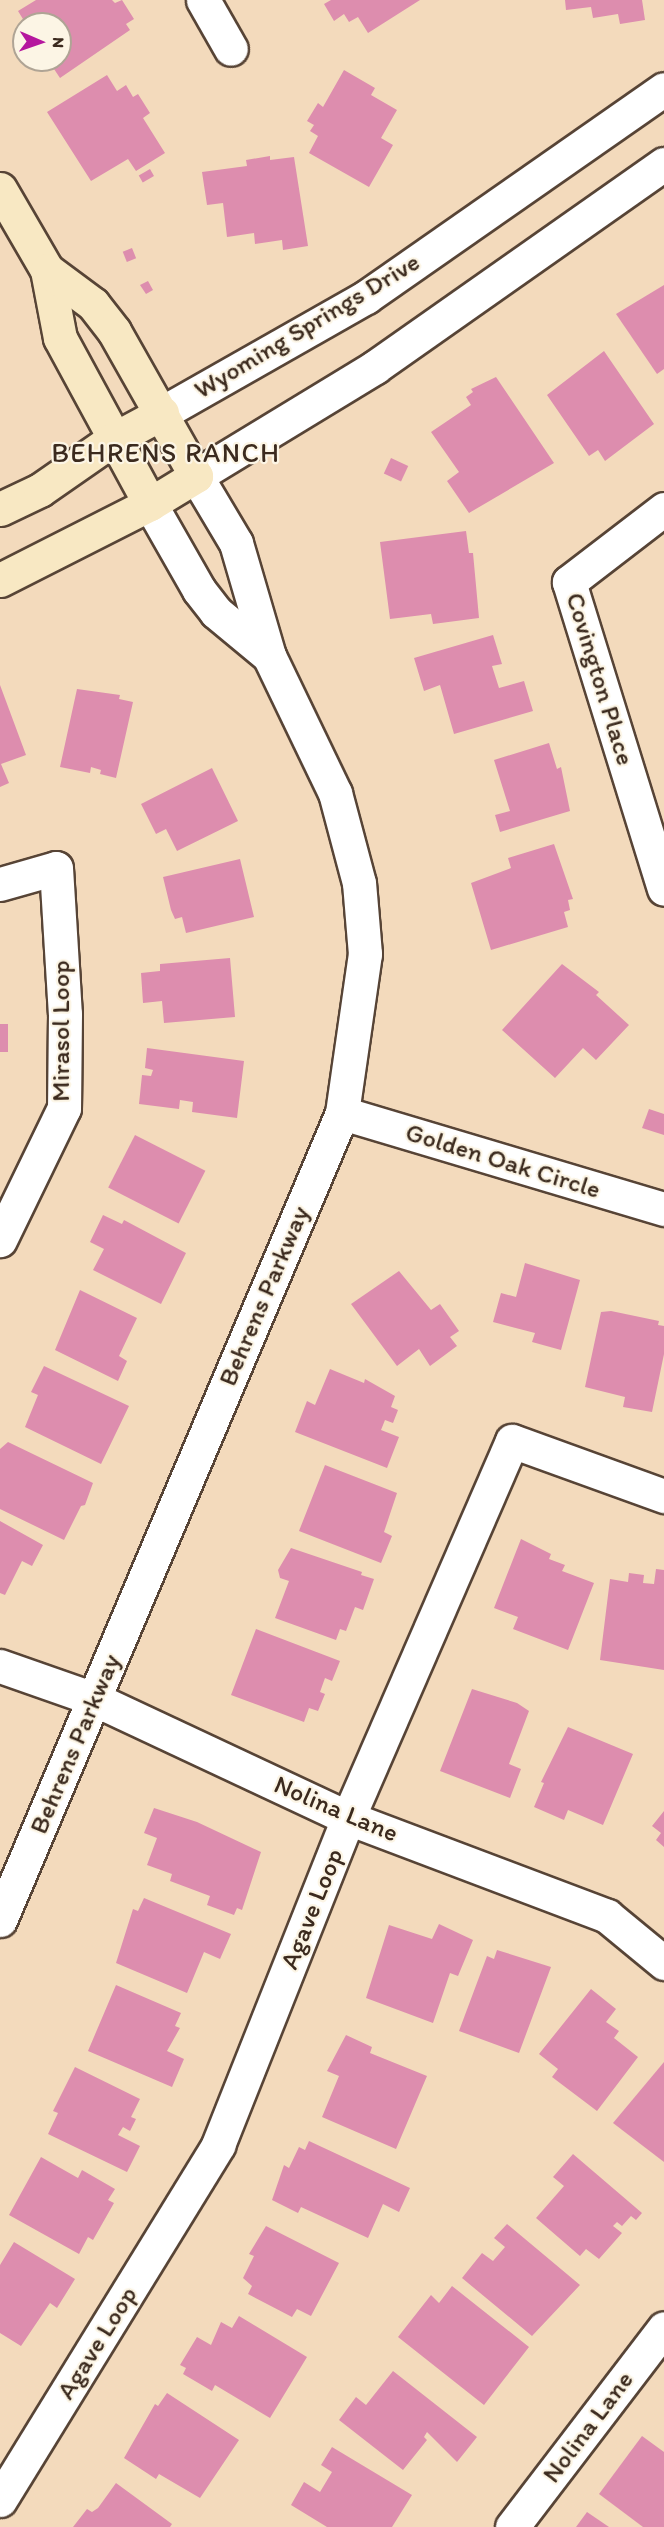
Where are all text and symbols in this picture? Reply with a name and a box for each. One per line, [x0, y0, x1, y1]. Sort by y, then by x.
north arrow [12, 12, 72, 72]
text: N [49, 37, 68, 48]
street label: Wyoming Springs Drive [188, 246, 426, 406]
district label: BEHRENS RANCH [51, 437, 281, 469]
street label: Covington Place [559, 589, 641, 769]
street label: Mirasol Loop [45, 960, 77, 1102]
street label: Golden Oak Circle [402, 1117, 604, 1205]
street label: Behrens Parkway [212, 1202, 316, 1390]
street label: Behrens Parkway [23, 1650, 127, 1838]
street label: Nolina Lane [269, 1769, 403, 1849]
street label: Agave Loop [274, 1844, 350, 1974]
street label: Agave Loop [50, 2281, 144, 2405]
street label: Nolina Lane [536, 2365, 640, 2489]

